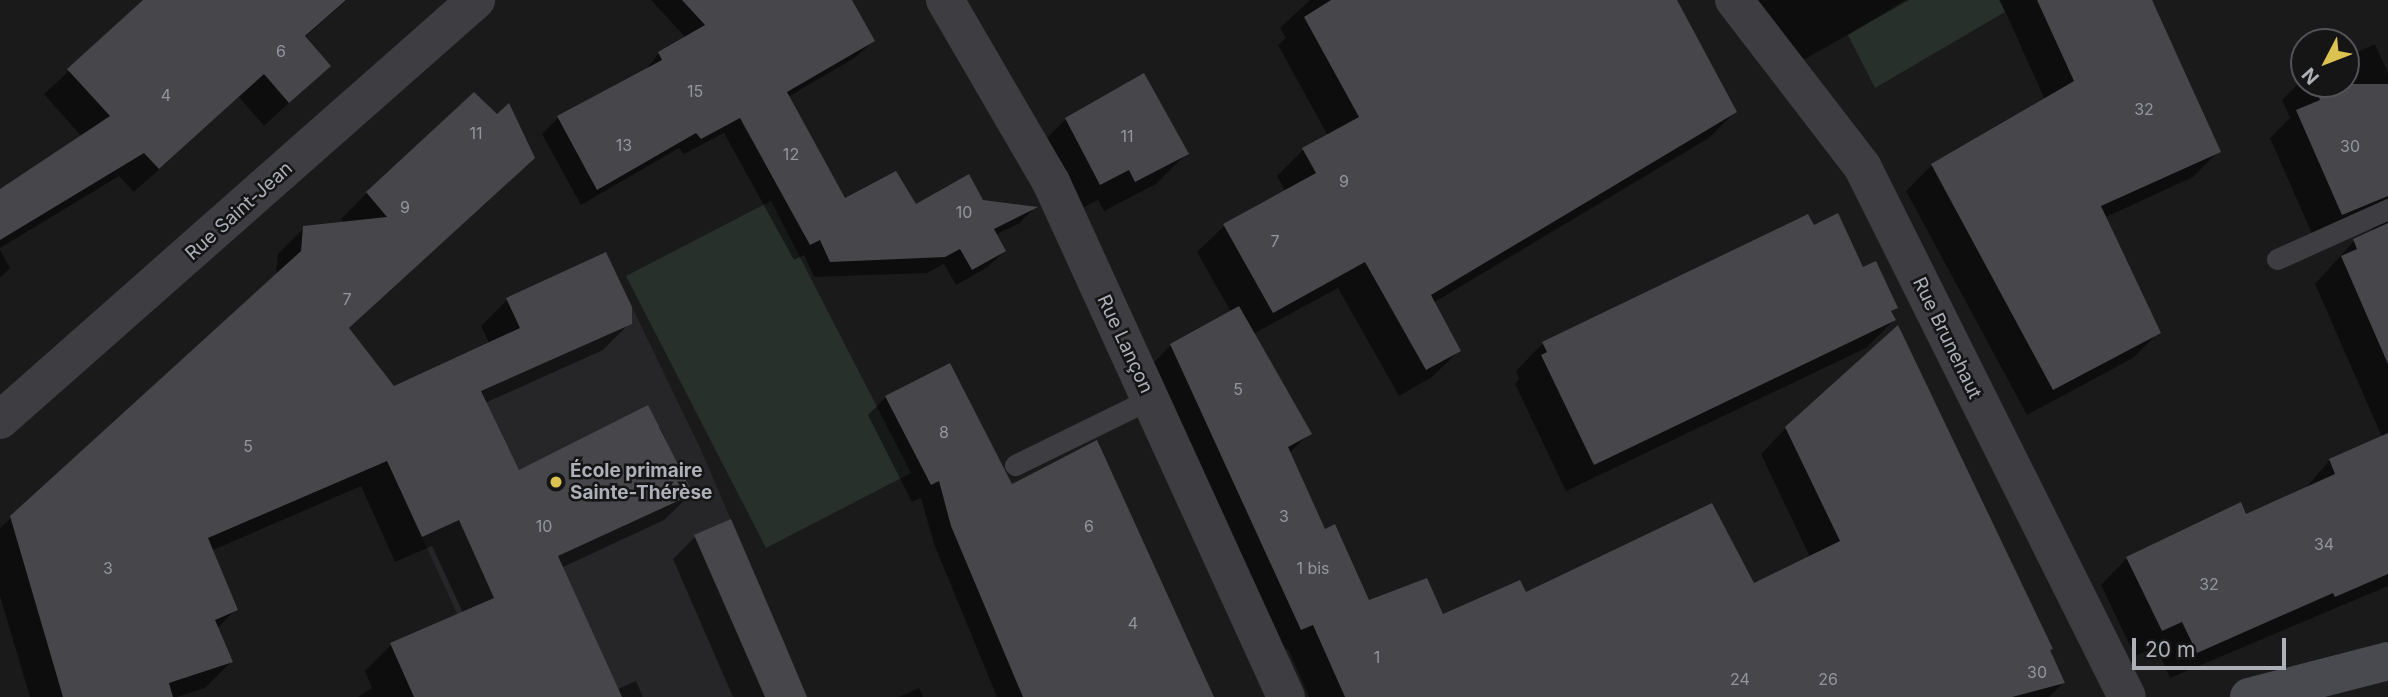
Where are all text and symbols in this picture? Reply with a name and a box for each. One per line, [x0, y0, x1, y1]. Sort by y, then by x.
north arrow [2290, 28, 2360, 98]
house number: 6 [276, 41, 286, 61]
text: N [2297, 63, 2324, 89]
house number: 15 [687, 81, 703, 101]
house number: 4 [161, 85, 171, 105]
house number: 32 [2134, 99, 2154, 119]
house number: 11 [469, 123, 483, 143]
house number: 11 [1120, 126, 1134, 146]
house number: 13 [616, 135, 632, 155]
house number: 30 [2340, 136, 2360, 156]
house number: 12 [783, 144, 799, 164]
street label: Rue Saint-Jean [181, 157, 297, 265]
house number: 9 [1339, 171, 1349, 191]
house number: 9 [400, 197, 410, 217]
house number: 10 [956, 202, 972, 222]
house number: 7 [1270, 231, 1280, 251]
street label: Rue Brunehaut [1908, 274, 1986, 402]
house number: 7 [342, 289, 352, 309]
street label: Rue Lançon [1092, 291, 1158, 397]
house number: 5 [1233, 379, 1243, 399]
house number: 8 [939, 422, 949, 442]
house number: 5 [243, 436, 253, 456]
place label: École primaire Sainte-Thérèse [570, 460, 712, 504]
marker: École primaire Sainte-Thérèse [548, 474, 564, 490]
house number: 3 [1279, 506, 1289, 526]
house number: 10 [536, 516, 552, 536]
house number: 6 [1084, 516, 1094, 536]
house number: 34 [2314, 534, 2334, 554]
house number: 3 [103, 558, 113, 578]
house number: 1 bis [1296, 558, 1330, 578]
house number: 32 [2199, 574, 2219, 594]
house number: 4 [1128, 613, 1138, 633]
scale bar [2136, 624, 2290, 668]
text: 20 m [2145, 637, 2195, 662]
house number: 1 [1374, 647, 1380, 667]
house number: 30 [2027, 662, 2047, 682]
house number: 24 [1730, 669, 1750, 689]
house number: 26 [1818, 669, 1838, 689]

